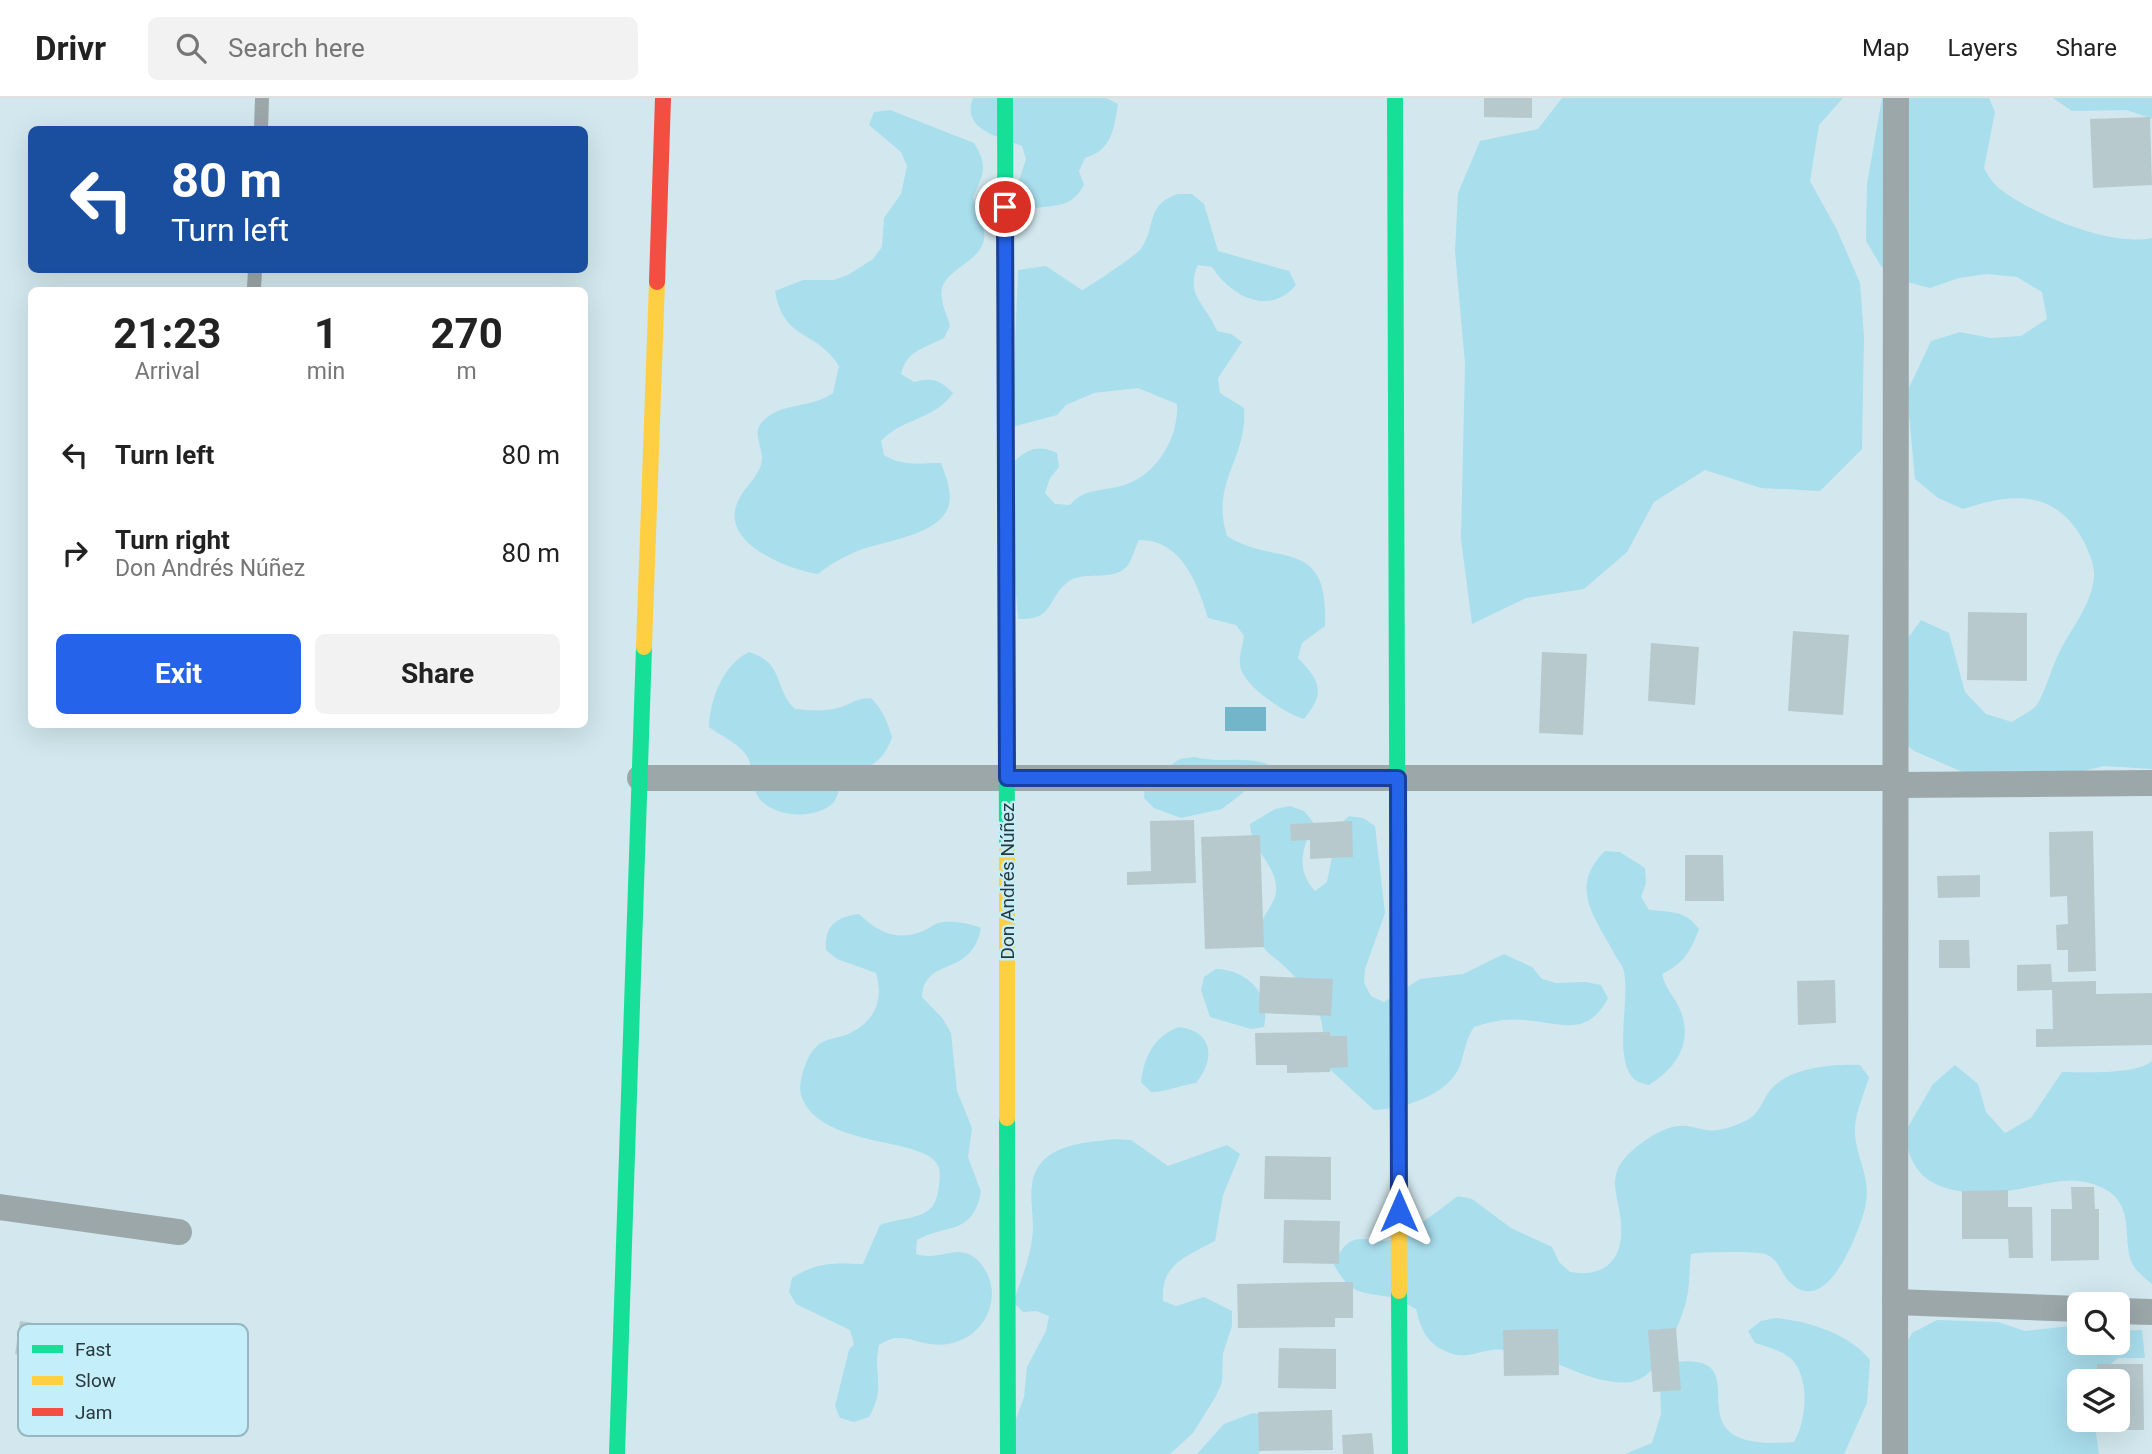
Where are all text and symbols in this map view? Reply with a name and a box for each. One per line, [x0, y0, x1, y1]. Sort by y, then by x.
search box [148, 17, 638, 80]
text: Drivr [35, 29, 106, 68]
icon: search [172, 29, 210, 67]
text: Search here [228, 33, 365, 63]
text: Map [1862, 34, 1910, 62]
text: Layers [1948, 34, 2018, 62]
text: Share [2056, 34, 2117, 62]
text: 80 m [171, 152, 282, 209]
icon: left [56, 154, 147, 245]
pin [975, 177, 1035, 237]
icon: arrive [986, 188, 1024, 226]
text: Turn left [171, 211, 289, 249]
text: 21:23 [113, 309, 221, 358]
text: 1 [314, 309, 338, 358]
text: 270 [430, 309, 503, 358]
text: Arrival [135, 358, 200, 385]
text: min [307, 358, 345, 385]
text: m [457, 358, 477, 385]
icon: left [56, 436, 94, 474]
text: Turn left [115, 440, 214, 470]
text: 80 m [502, 440, 560, 470]
text: Turn right [115, 525, 230, 555]
icon: right [56, 534, 94, 572]
text: 80 m [502, 538, 560, 568]
text: Don Andrés Núñez [115, 555, 305, 582]
button: Exit [56, 634, 301, 714]
button: Share [315, 634, 560, 714]
street label: Don Andrés Núñez [996, 803, 1019, 960]
position arrow [1362, 1174, 1436, 1248]
map controls [2067, 1292, 2130, 1432]
button: search [2067, 1292, 2130, 1355]
legend [18, 1324, 248, 1436]
text: Fast [75, 1338, 112, 1361]
text: Slow [75, 1369, 116, 1392]
button: layers [2067, 1369, 2130, 1432]
text: Jam [75, 1401, 112, 1424]

